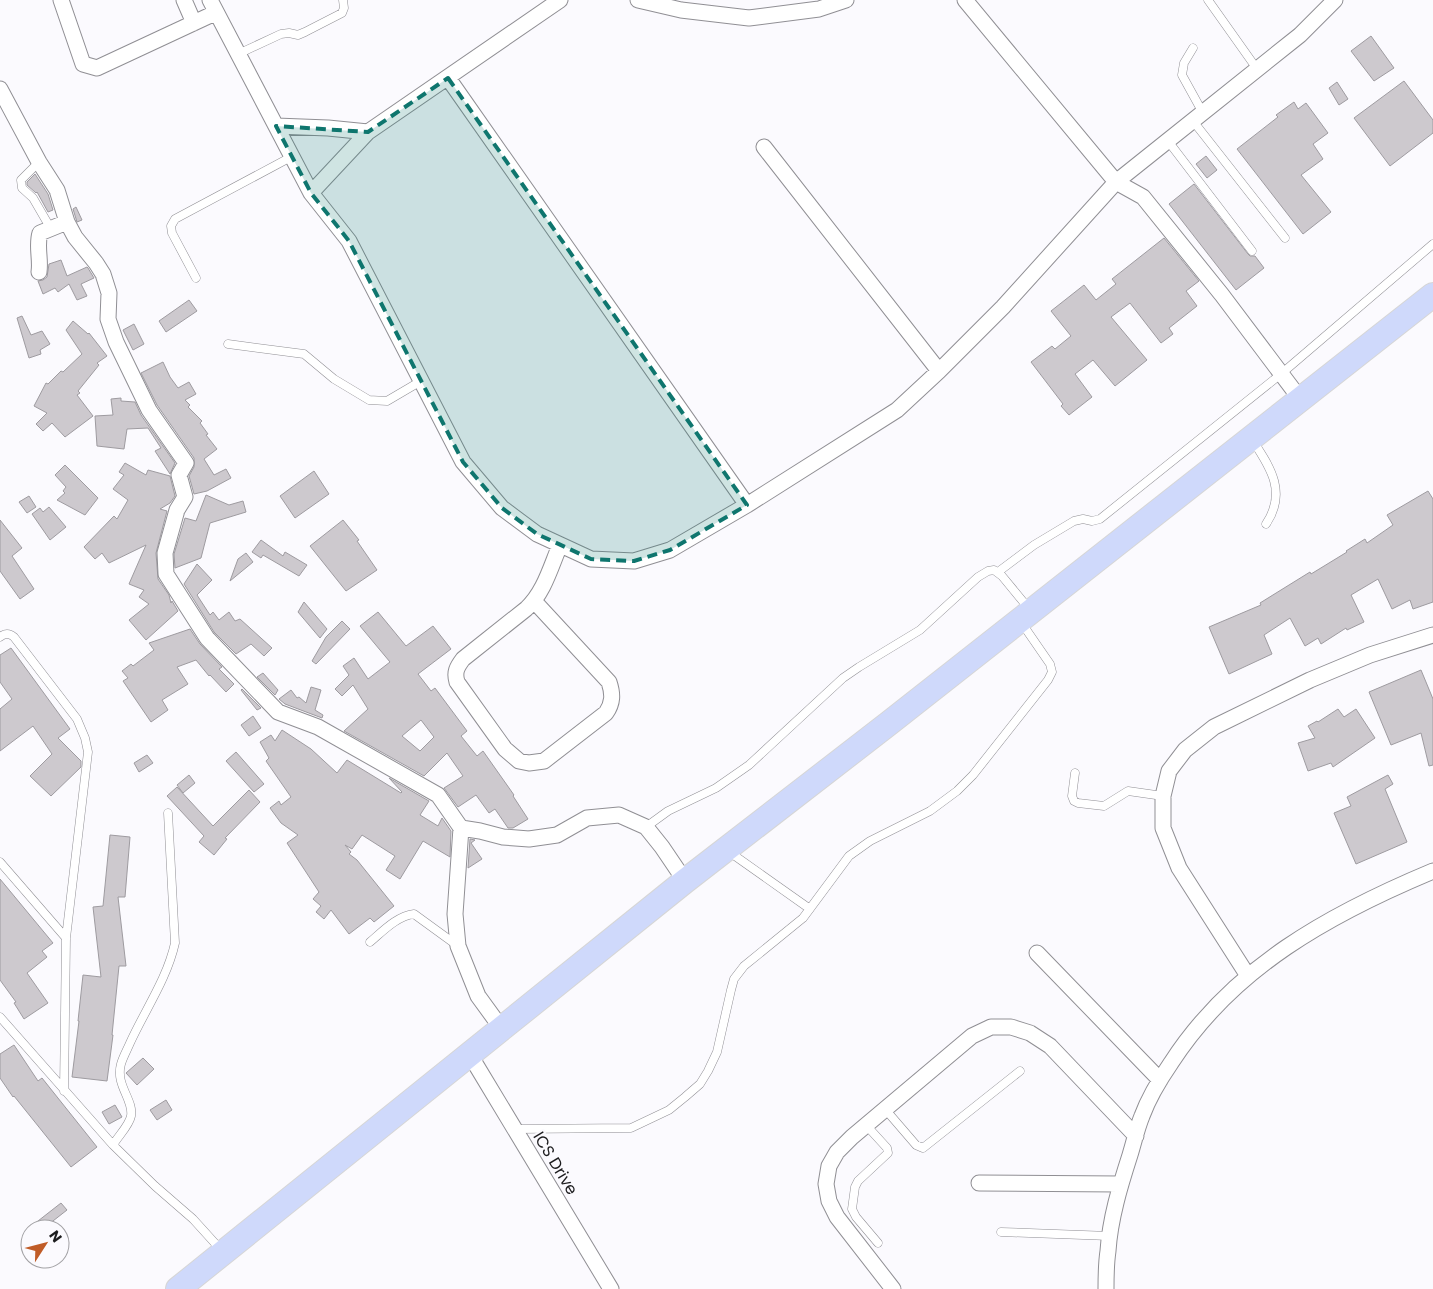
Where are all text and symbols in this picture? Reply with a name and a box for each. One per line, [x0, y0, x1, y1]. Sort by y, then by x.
street label: ICS Drive [528, 1127, 584, 1199]
north arrow [20, 1219, 70, 1269]
text: N [44, 1226, 67, 1246]

